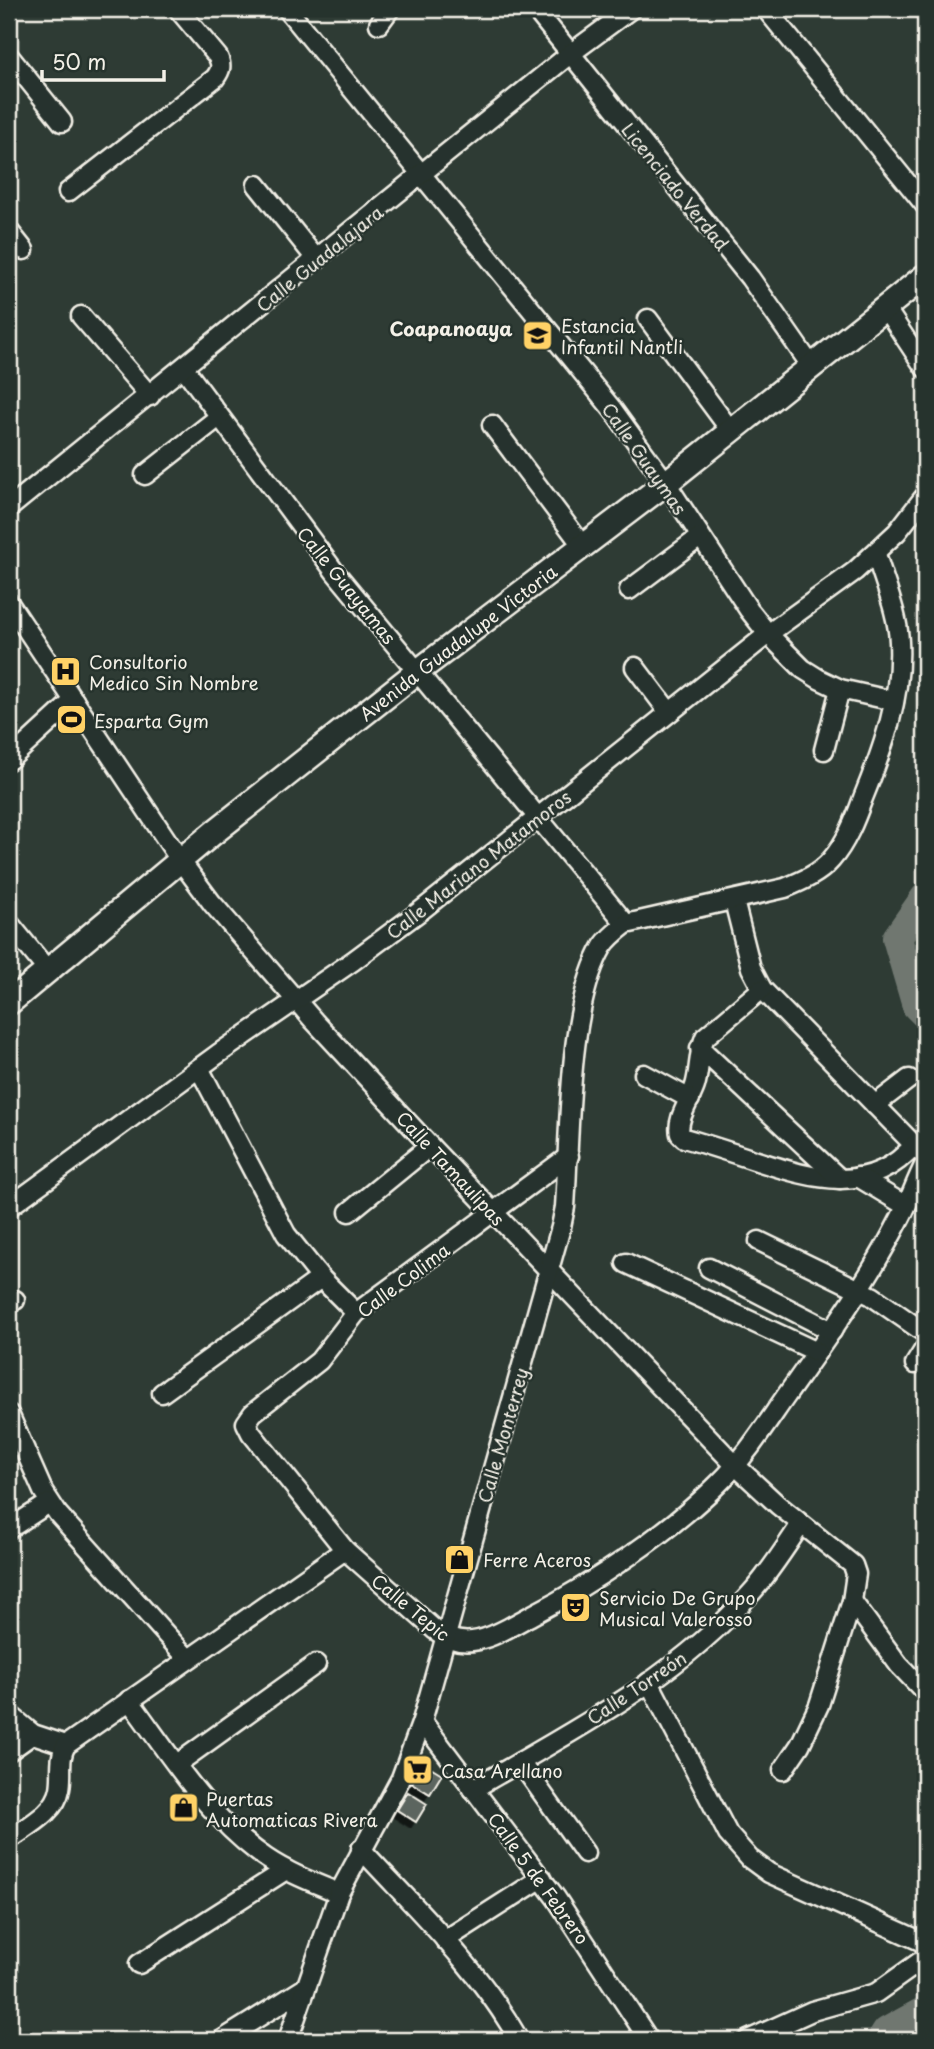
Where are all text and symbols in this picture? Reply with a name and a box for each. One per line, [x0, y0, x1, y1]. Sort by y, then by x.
scale bar [42, 38, 164, 82]
text: 50 m [52, 45, 106, 77]
street label: Licenciado Verdad [616, 116, 736, 256]
street label: Calle Guadalajara [250, 198, 389, 318]
place label: Estancia Infantil Nantli [561, 312, 683, 360]
district label: Coapanoaya [389, 314, 513, 342]
school or university icon: Estancia Infantil Nantli [521, 318, 555, 352]
street label: Calle Guaymas [596, 396, 694, 520]
street label: Calle Guayamas [291, 521, 403, 649]
street label: Avenida Guadalupe Victoria [353, 557, 563, 727]
place label: Consultorio Medico Sin Nombre [89, 648, 259, 696]
hospital icon: Consultorio Medico Sin Nombre [49, 654, 83, 688]
sports icon: Esparta Gym [54, 703, 88, 737]
place label: Esparta Gym [94, 707, 209, 734]
street label: Calle Mariano Matamoros [380, 783, 576, 945]
street label: Calle Tamaulipas [391, 1105, 511, 1231]
street label: Calle Colima [351, 1236, 455, 1324]
street label: Calle Monterrey [470, 1364, 534, 1506]
shop icon: Ferre Aceros [443, 1542, 477, 1576]
place label: Ferre Aceros [483, 1546, 591, 1573]
street label: Calle Tepic [366, 1567, 456, 1647]
place label: Servicio De Grupo Musical Valerosso [599, 1584, 755, 1632]
theatre icon: Servicio De Grupo Musical Valerosso [559, 1590, 593, 1624]
street label: Calle Torreón [581, 1644, 691, 1730]
supermarket icon: Casa Arellano [401, 1753, 435, 1787]
place label: Casa Arellano [441, 1757, 563, 1784]
place label: Puertas Automaticas Rivera [206, 1785, 378, 1833]
shop icon: Puertas Automaticas Rivera [166, 1791, 200, 1825]
street label: Calle 5 de Febrero [482, 1806, 596, 1950]

